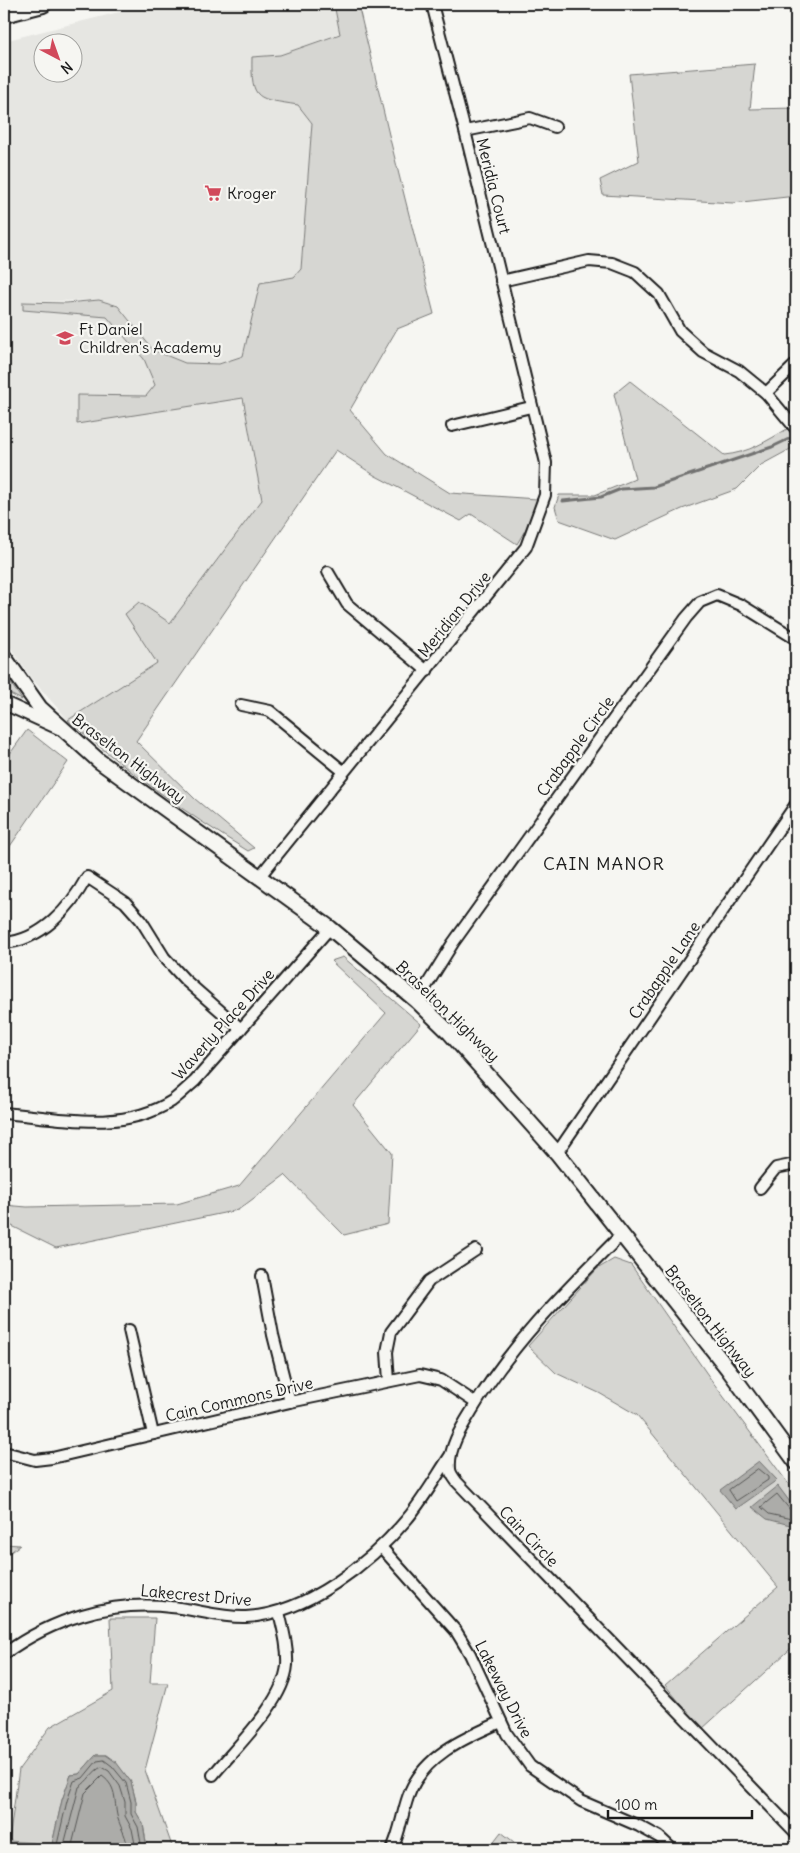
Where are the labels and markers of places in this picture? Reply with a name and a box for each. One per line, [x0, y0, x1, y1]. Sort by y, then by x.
supermarket icon: Kroger [203, 183, 223, 203]
place label: Kroger [227, 183, 277, 203]
place label: Ft Daniel Children's Academy [79, 319, 222, 357]
school or university icon: Ft Daniel Children's Academy [55, 328, 75, 348]

